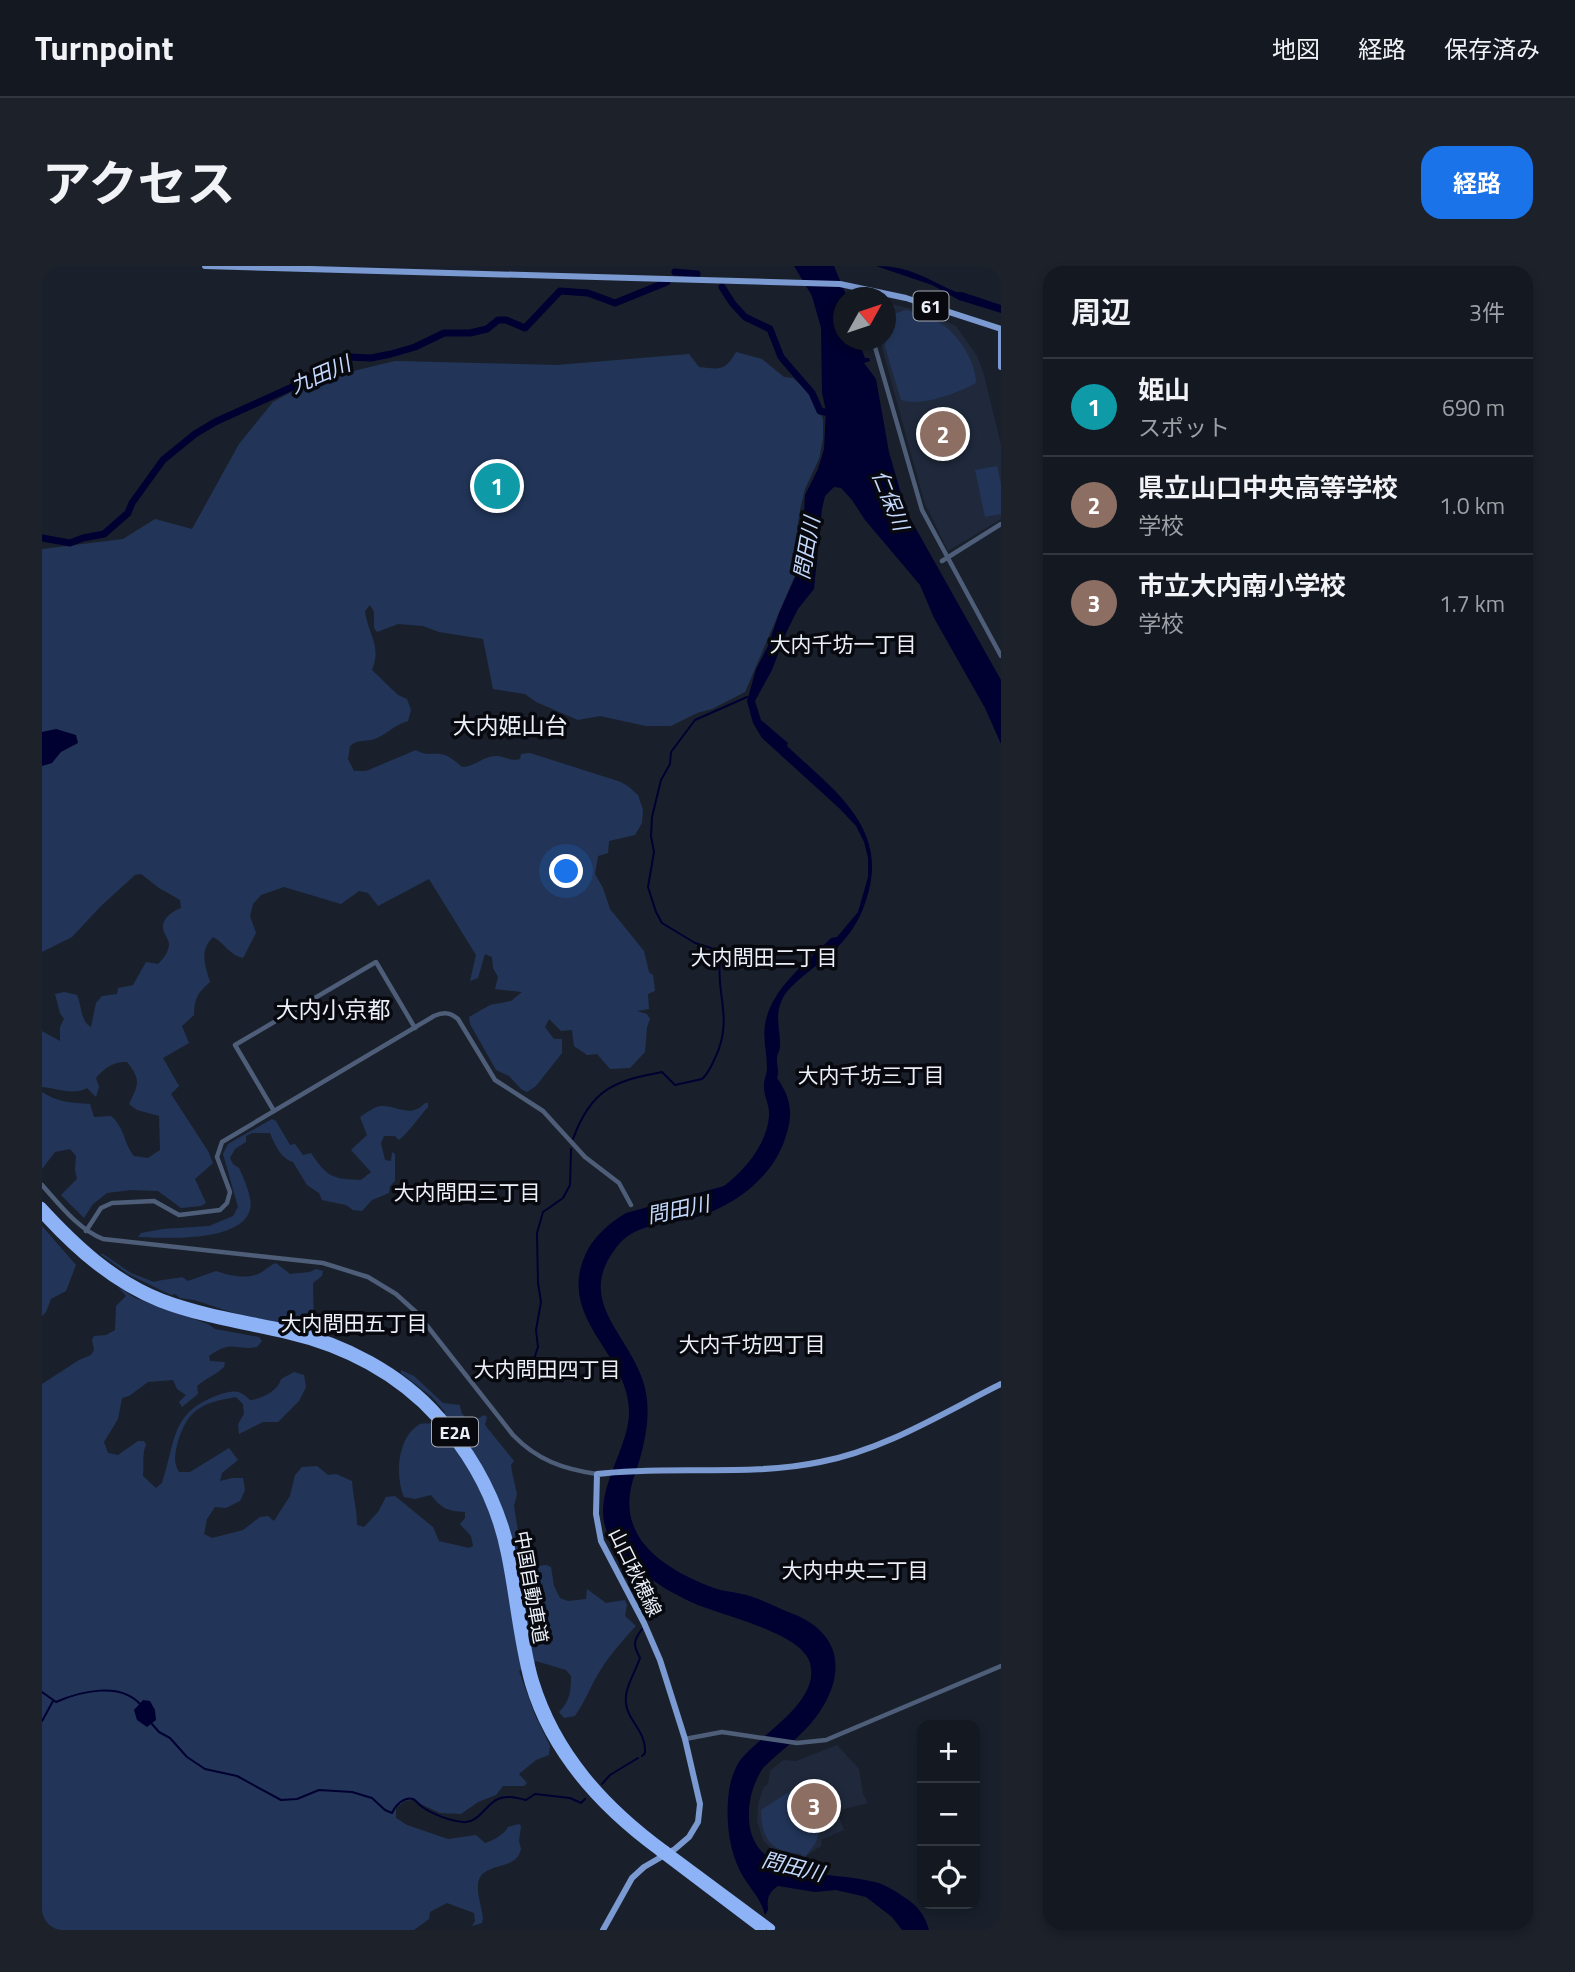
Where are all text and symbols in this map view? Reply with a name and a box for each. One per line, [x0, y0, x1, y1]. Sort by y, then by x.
text: Turnpoint [35, 23, 174, 73]
text: 地図 [1272, 31, 1320, 67]
text: 経路 [1358, 31, 1406, 67]
text: 保存済み [1444, 31, 1540, 67]
text: アクセス [42, 145, 236, 220]
button: 経路 [1421, 146, 1533, 219]
north arrow [833, 287, 896, 350]
text: 周辺 [1071, 289, 1131, 335]
road number: 61 [914, 292, 948, 321]
text: 3件 [1469, 295, 1505, 330]
water label: 九田川 [285, 346, 357, 401]
text: 姫山 [1138, 370, 1190, 409]
text: 1 [1088, 390, 1100, 425]
text: 690 m [1442, 390, 1505, 425]
pin: 2 [920, 408, 966, 460]
text: スポット [1138, 410, 1230, 445]
pin: 1 [474, 460, 520, 512]
water label: 仁保川 [864, 465, 918, 537]
text: 県立山口中央高等学校 [1138, 468, 1398, 507]
text: 2 [1088, 488, 1100, 523]
text: 1.0 km [1439, 488, 1505, 523]
text: 学校 [1138, 508, 1184, 543]
water label: 問田川 [785, 512, 828, 582]
text: 市立大内南小学校 [1138, 566, 1346, 605]
text: 3 [1088, 586, 1100, 621]
text: 1.7 km [1439, 586, 1505, 621]
text: 学校 [1138, 606, 1184, 641]
district label: 大内千坊一丁目 [770, 628, 917, 660]
district label: 大内姫山台 [453, 708, 568, 743]
your location [549, 854, 583, 888]
district label: 大内問田二丁目 [691, 941, 838, 973]
district label: 大内小京都 [276, 992, 391, 1027]
district label: 大内千坊三丁目 [798, 1059, 945, 1091]
district label: 大内問田三丁目 [394, 1176, 541, 1208]
water label: 問田川 [644, 1186, 714, 1231]
district label: 大内問田五丁目 [281, 1307, 428, 1339]
district label: 大内千坊四丁目 [679, 1328, 826, 1360]
district label: 大内問田四丁目 [474, 1353, 621, 1385]
road number: E2A [432, 1418, 478, 1447]
street label: 山口秋穂線 [602, 1523, 670, 1621]
street label: 中国自動車道 [508, 1528, 556, 1646]
district label: 大内中央二丁目 [782, 1554, 929, 1586]
map controls [917, 1720, 980, 1909]
button: + [917, 1720, 980, 1783]
pin: 3 [791, 1780, 837, 1832]
button: − [917, 1783, 980, 1846]
water label: 問田川 [759, 1843, 829, 1890]
button: locate [917, 1846, 980, 1909]

